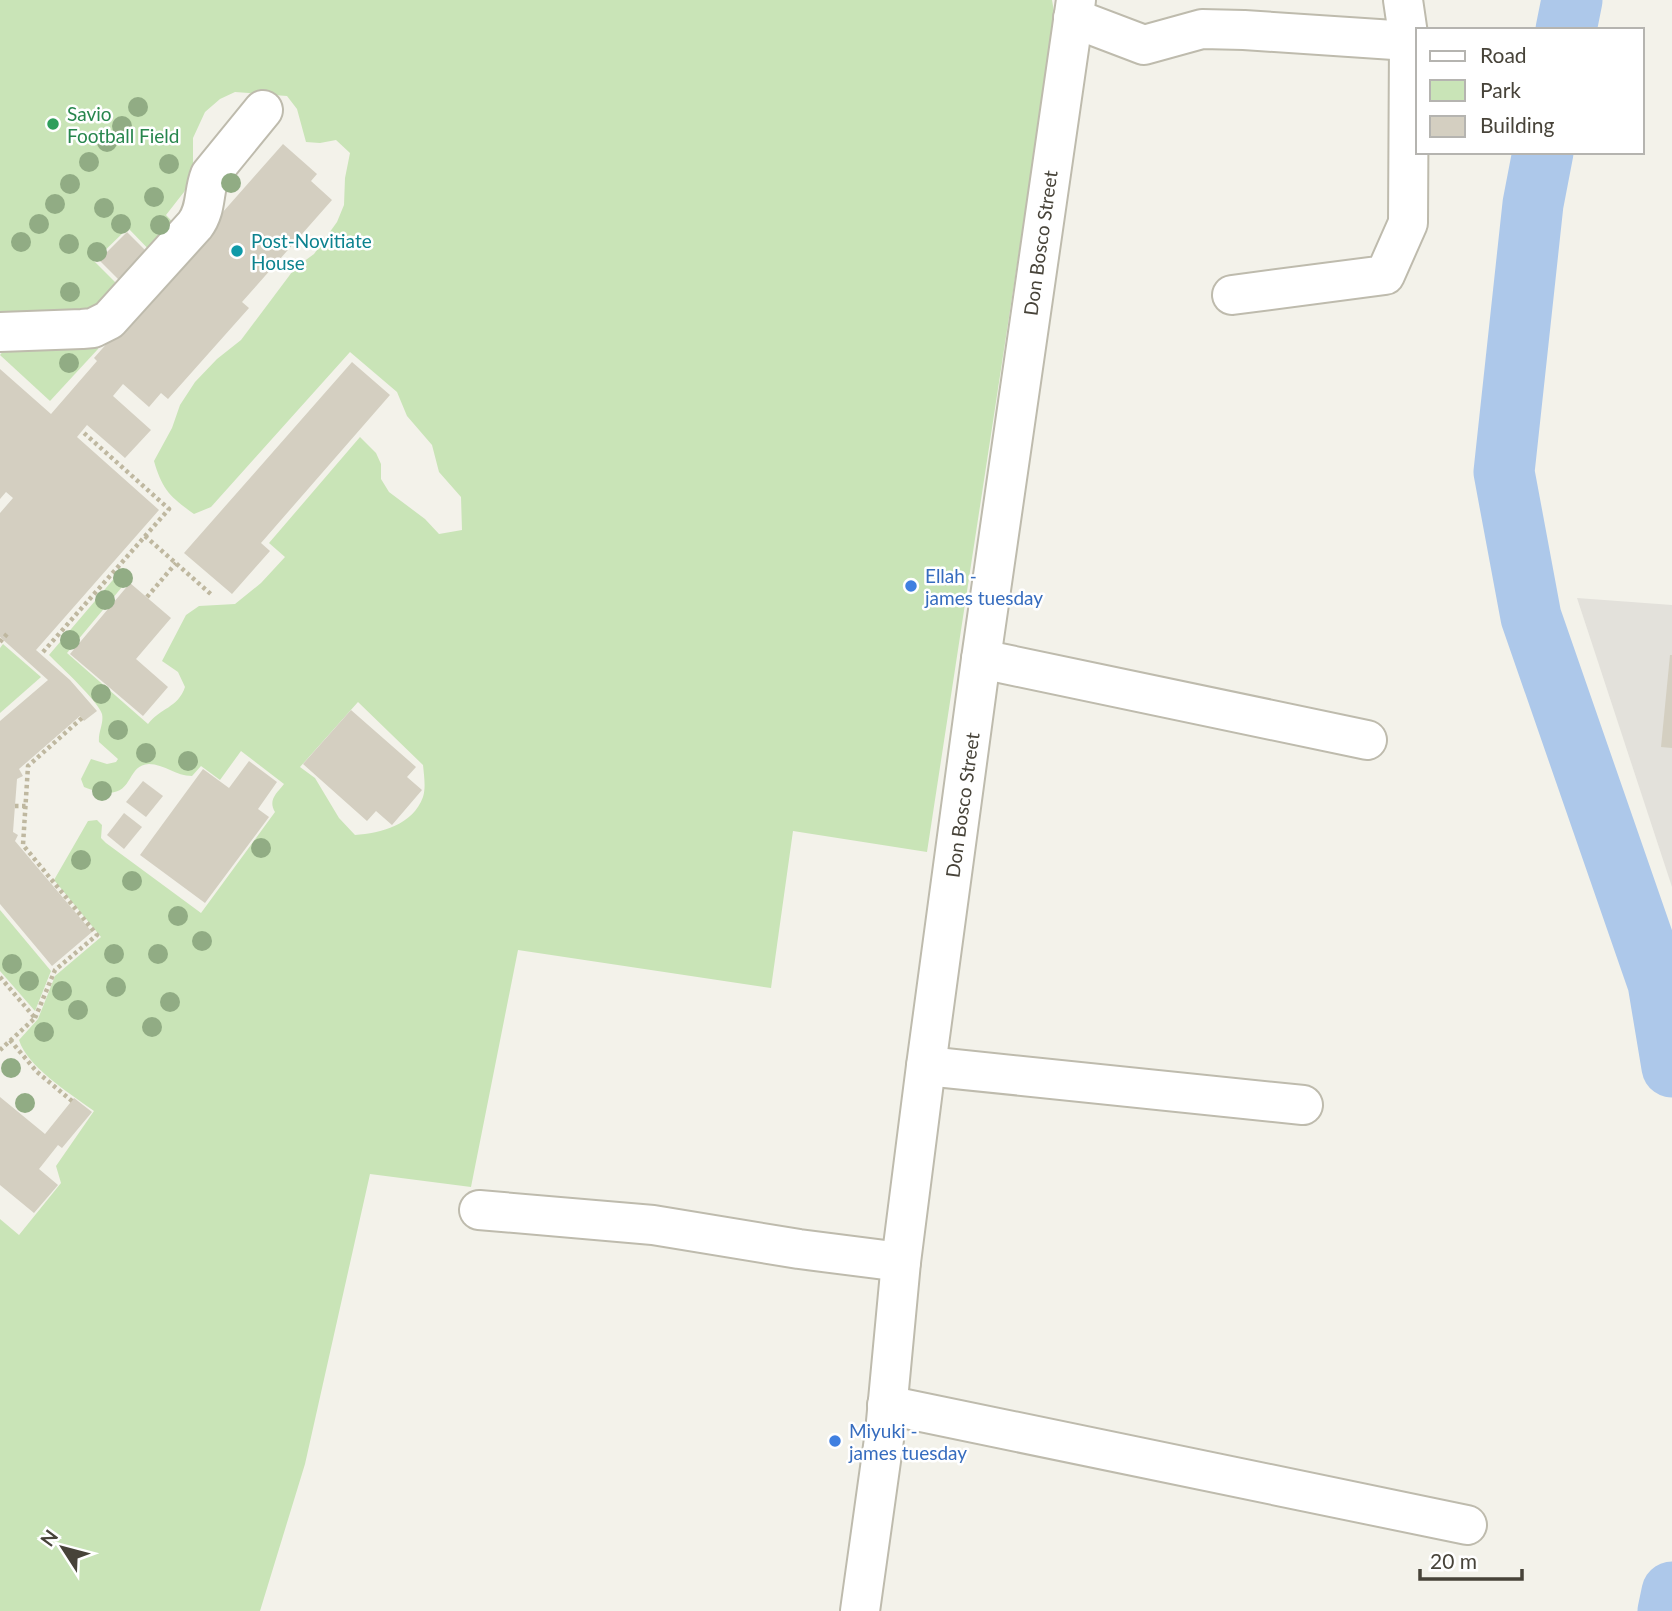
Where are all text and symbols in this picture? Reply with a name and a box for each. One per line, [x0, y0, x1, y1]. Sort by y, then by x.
legend [1416, 28, 1644, 154]
text: Road [1480, 42, 1527, 67]
text: Park [1480, 77, 1521, 102]
place label: Savio Football Field [67, 102, 179, 147]
text: Building [1480, 112, 1555, 137]
marker: Savio Football Field [45, 116, 61, 132]
street label: Don Bosco Street [1018, 169, 1062, 317]
place label: Post-Novitiate House [251, 229, 372, 274]
marker: Post-Novitiate House [229, 243, 245, 259]
place label: Ellah - james tuesday [924, 564, 1043, 609]
marker: Ellah - james tuesday [903, 578, 919, 594]
street label: Don Bosco Street [940, 731, 984, 879]
place label: Miyuki - james tuesday [848, 1419, 967, 1464]
marker: Miyuki - james tuesday [827, 1433, 843, 1449]
north arrow [28, 1513, 98, 1583]
text: N [35, 1525, 62, 1550]
scale bar [1420, 1538, 1522, 1582]
text: 20 m [1430, 1548, 1477, 1573]

